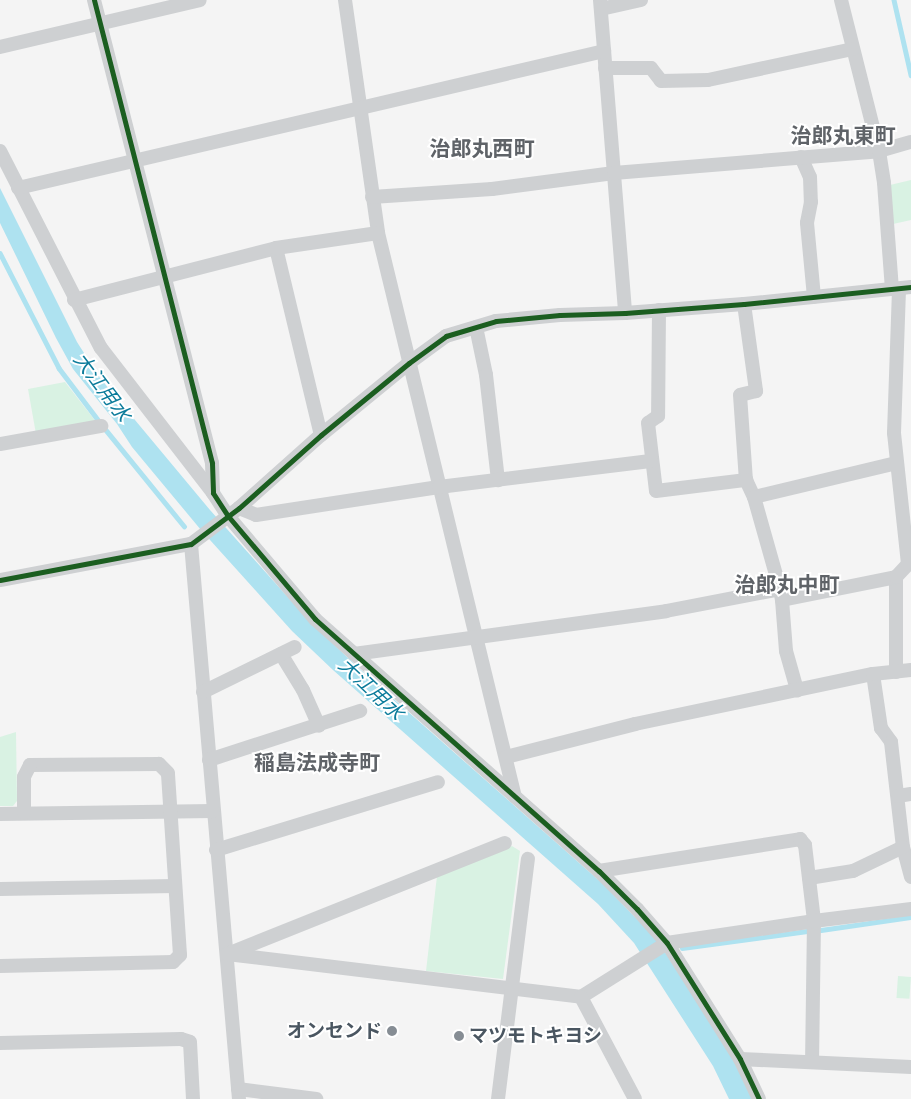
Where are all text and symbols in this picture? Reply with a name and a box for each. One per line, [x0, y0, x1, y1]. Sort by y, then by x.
district label: 治郎丸東町 [791, 123, 895, 149]
district label: 治郎丸西町 [430, 136, 534, 162]
water label: 大江用水 [68, 348, 136, 426]
district label: 治郎丸中町 [735, 572, 839, 598]
water label: 大江用水 [334, 653, 408, 725]
district label: 稲島法成寺町 [254, 750, 380, 776]
place label: オンセンド [287, 1020, 382, 1042]
marker: オンセンド [386, 1025, 398, 1037]
place label: マツモトキヨシ [469, 1025, 602, 1047]
marker: マツモトキヨシ [453, 1030, 465, 1042]

